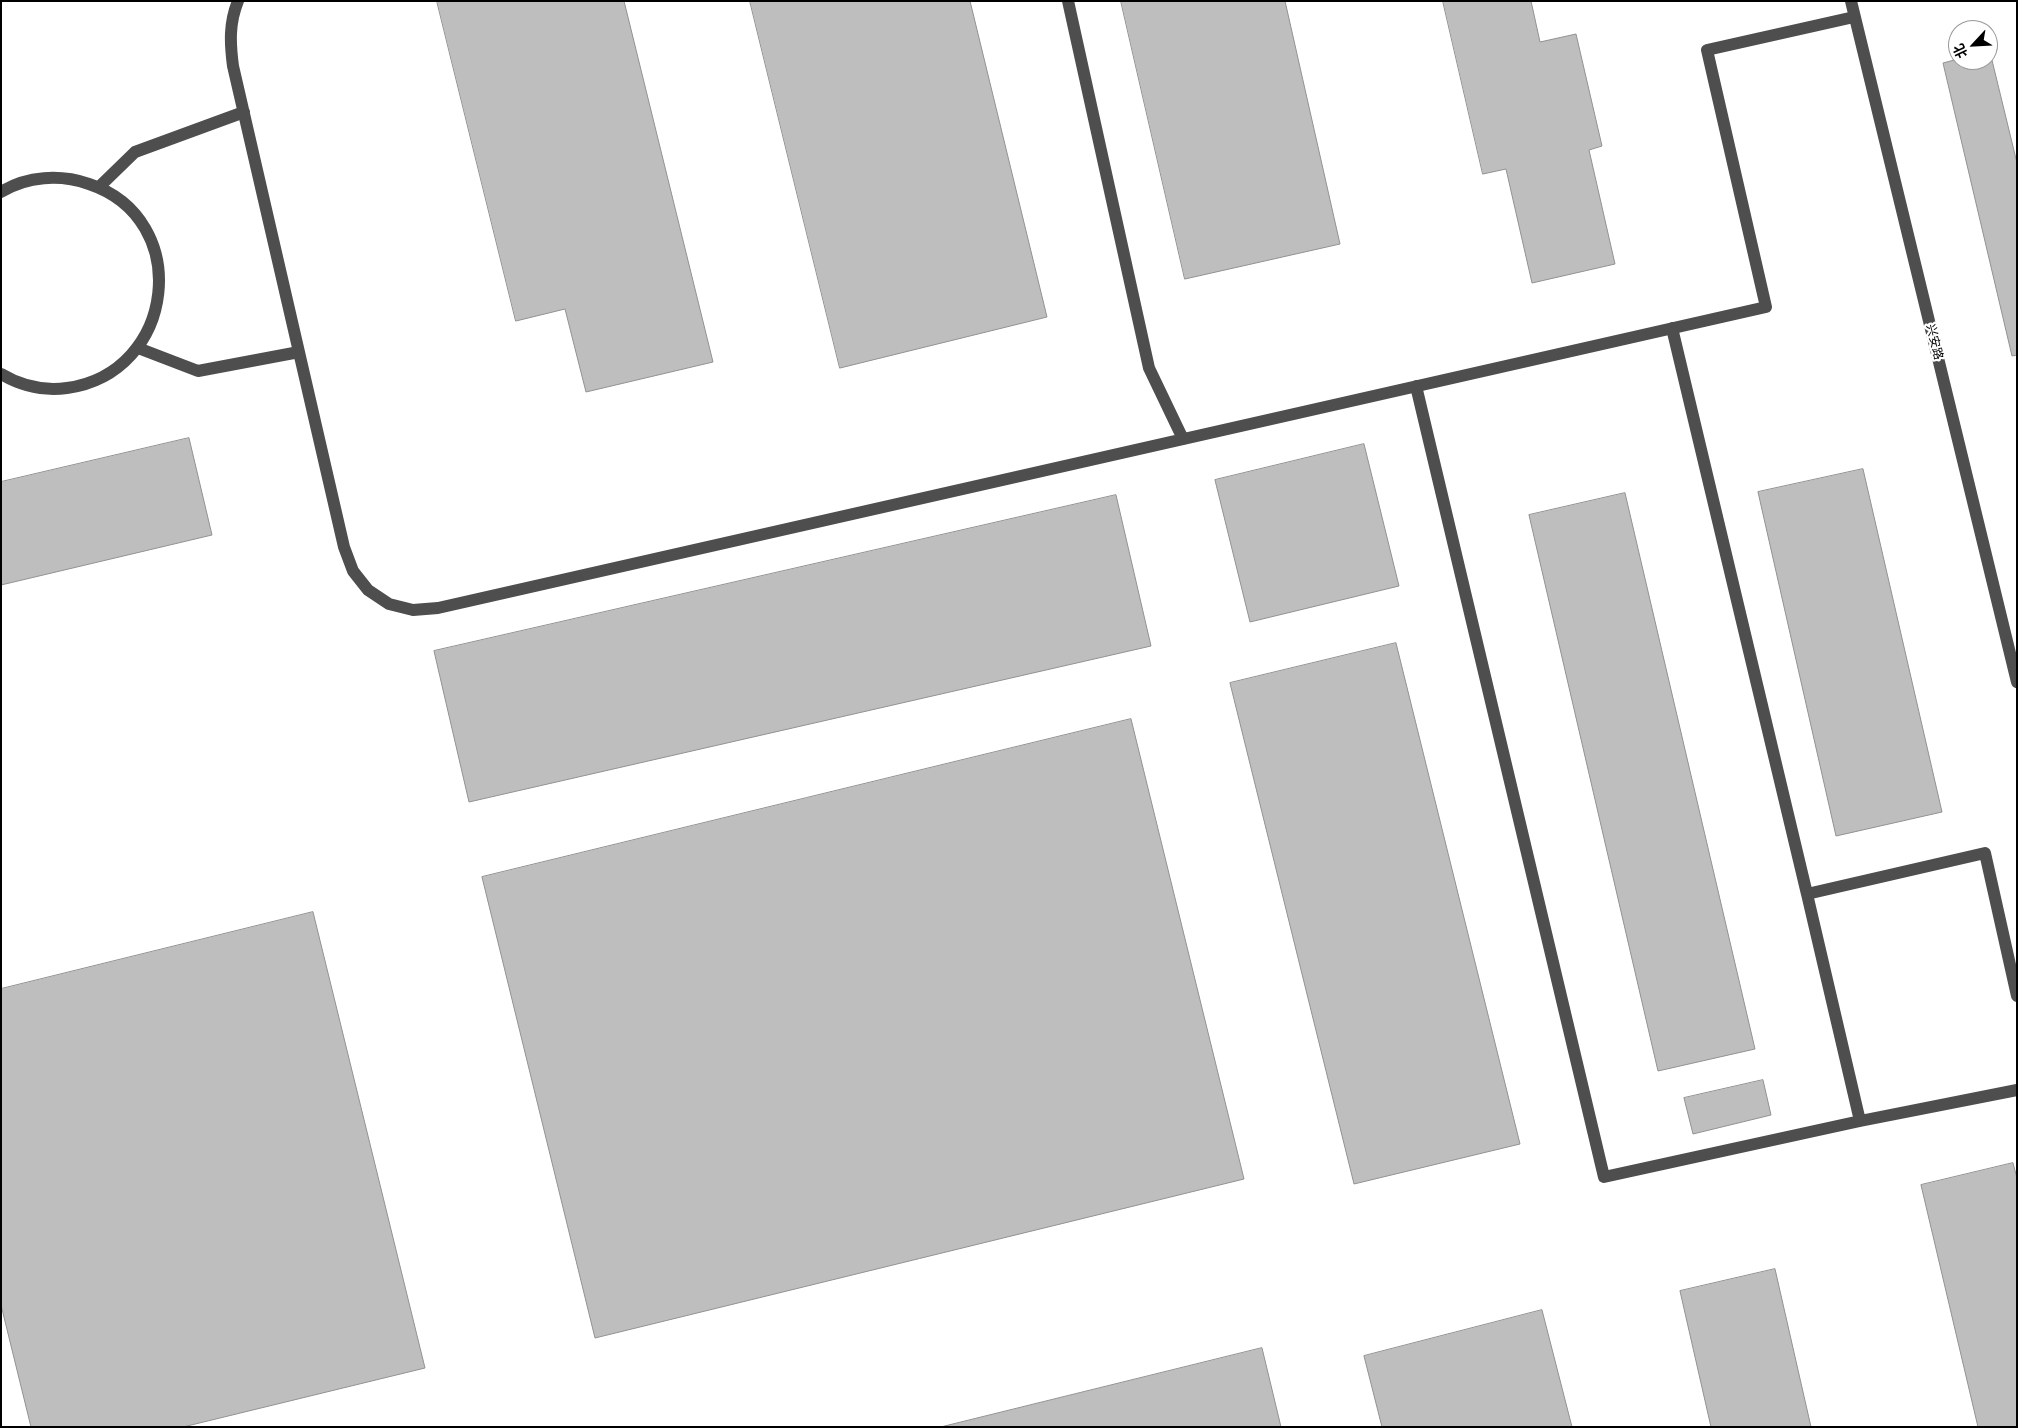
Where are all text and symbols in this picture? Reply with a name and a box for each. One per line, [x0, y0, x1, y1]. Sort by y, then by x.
north arrow [1948, 20, 1998, 70]
text: 北 [1948, 41, 1971, 61]
street label: 兴安路 [1923, 323, 1945, 361]

